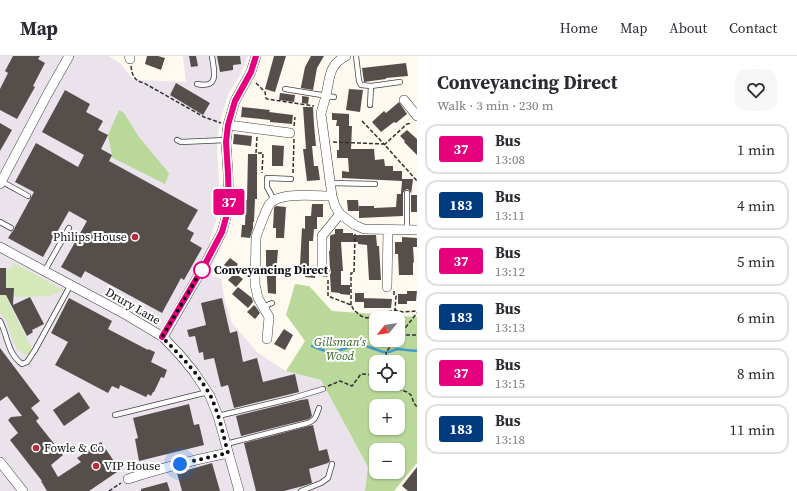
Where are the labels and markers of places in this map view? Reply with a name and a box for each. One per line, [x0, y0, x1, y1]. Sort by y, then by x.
place label: Philips House [53, 229, 127, 245]
marker: Philips House [130, 232, 140, 242]
marker: Conveyancing Direct [193, 261, 211, 279]
place label: Conveyancing Direct [214, 262, 329, 278]
place label: Fowle & Co [44, 440, 104, 456]
marker: Fowle & Co [31, 443, 41, 453]
place label: VIP House [104, 458, 160, 474]
marker: VIP House [91, 461, 101, 471]

